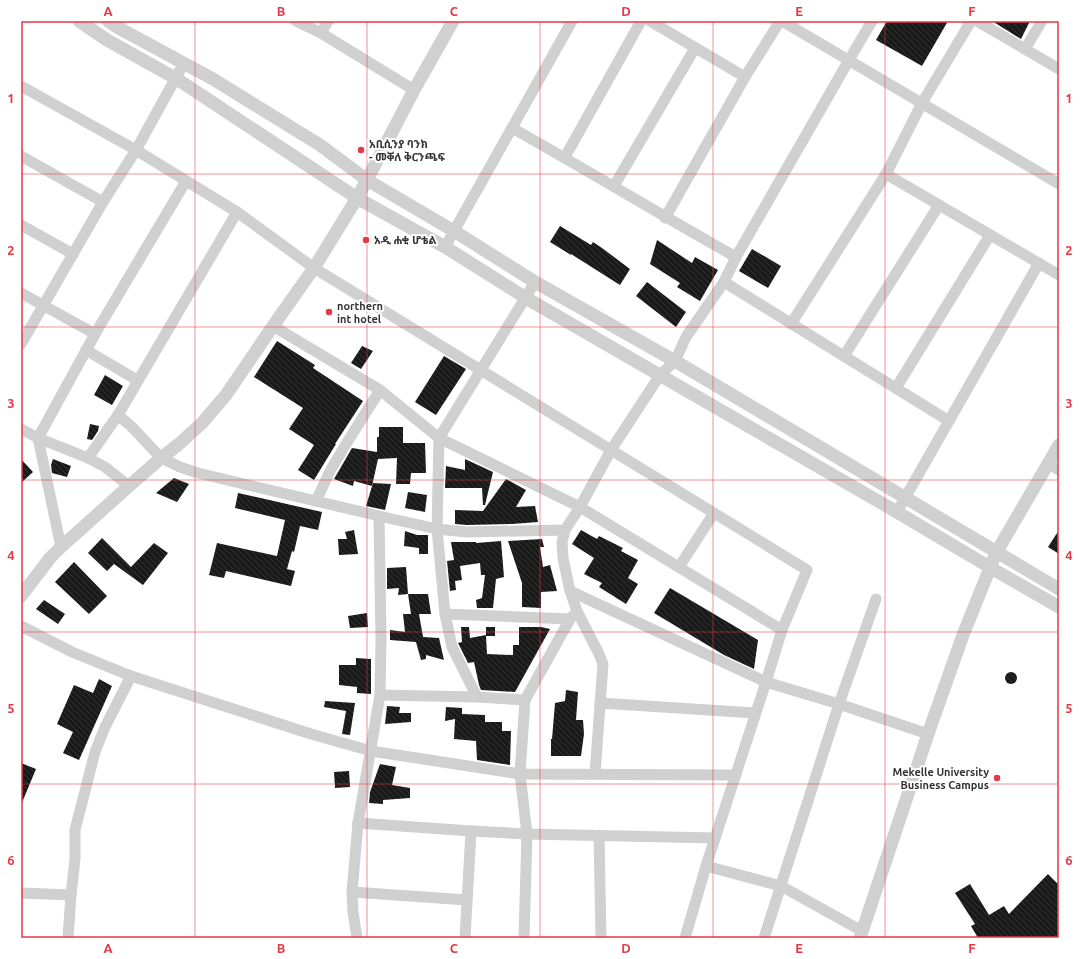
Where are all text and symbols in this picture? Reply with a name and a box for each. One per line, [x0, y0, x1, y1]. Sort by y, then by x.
text: A [103, 4, 113, 18]
text: B [277, 4, 286, 18]
text: C [450, 4, 459, 18]
text: D [621, 4, 631, 18]
text: E [795, 4, 803, 18]
text: F [968, 4, 976, 18]
text: 1 [7, 91, 15, 105]
text: 1 [1065, 91, 1073, 105]
place label: አቢሲንያ ባንክ - መቐለ ቅርንጫፍ [369, 138, 445, 163]
marker: አቢሲንያ ባንክ - መቐለ ቅርንጫፍ [356, 145, 366, 155]
place label: አዲ ሐቂ ሆቴል [374, 234, 437, 246]
marker: አዲ ሐቂ ሆቴል [361, 235, 371, 245]
text: 2 [7, 243, 15, 257]
text: 2 [1065, 243, 1073, 257]
place label: northern int hotel [337, 300, 383, 325]
marker: northern int hotel [324, 307, 334, 317]
text: 3 [7, 396, 15, 410]
text: 3 [1065, 396, 1073, 410]
text: 4 [7, 548, 15, 562]
text: 4 [1065, 548, 1073, 562]
text: 5 [7, 701, 15, 715]
text: 5 [1065, 701, 1073, 715]
place label: Mekelle University Business Campus [892, 766, 989, 791]
marker: Mekelle University Business Campus [992, 773, 1002, 783]
text: 6 [7, 853, 15, 867]
text: 6 [1065, 853, 1073, 867]
text: A [103, 941, 113, 955]
text: B [277, 941, 286, 955]
text: C [450, 941, 459, 955]
text: D [621, 941, 631, 955]
text: E [795, 941, 803, 955]
text: F [968, 941, 976, 955]

